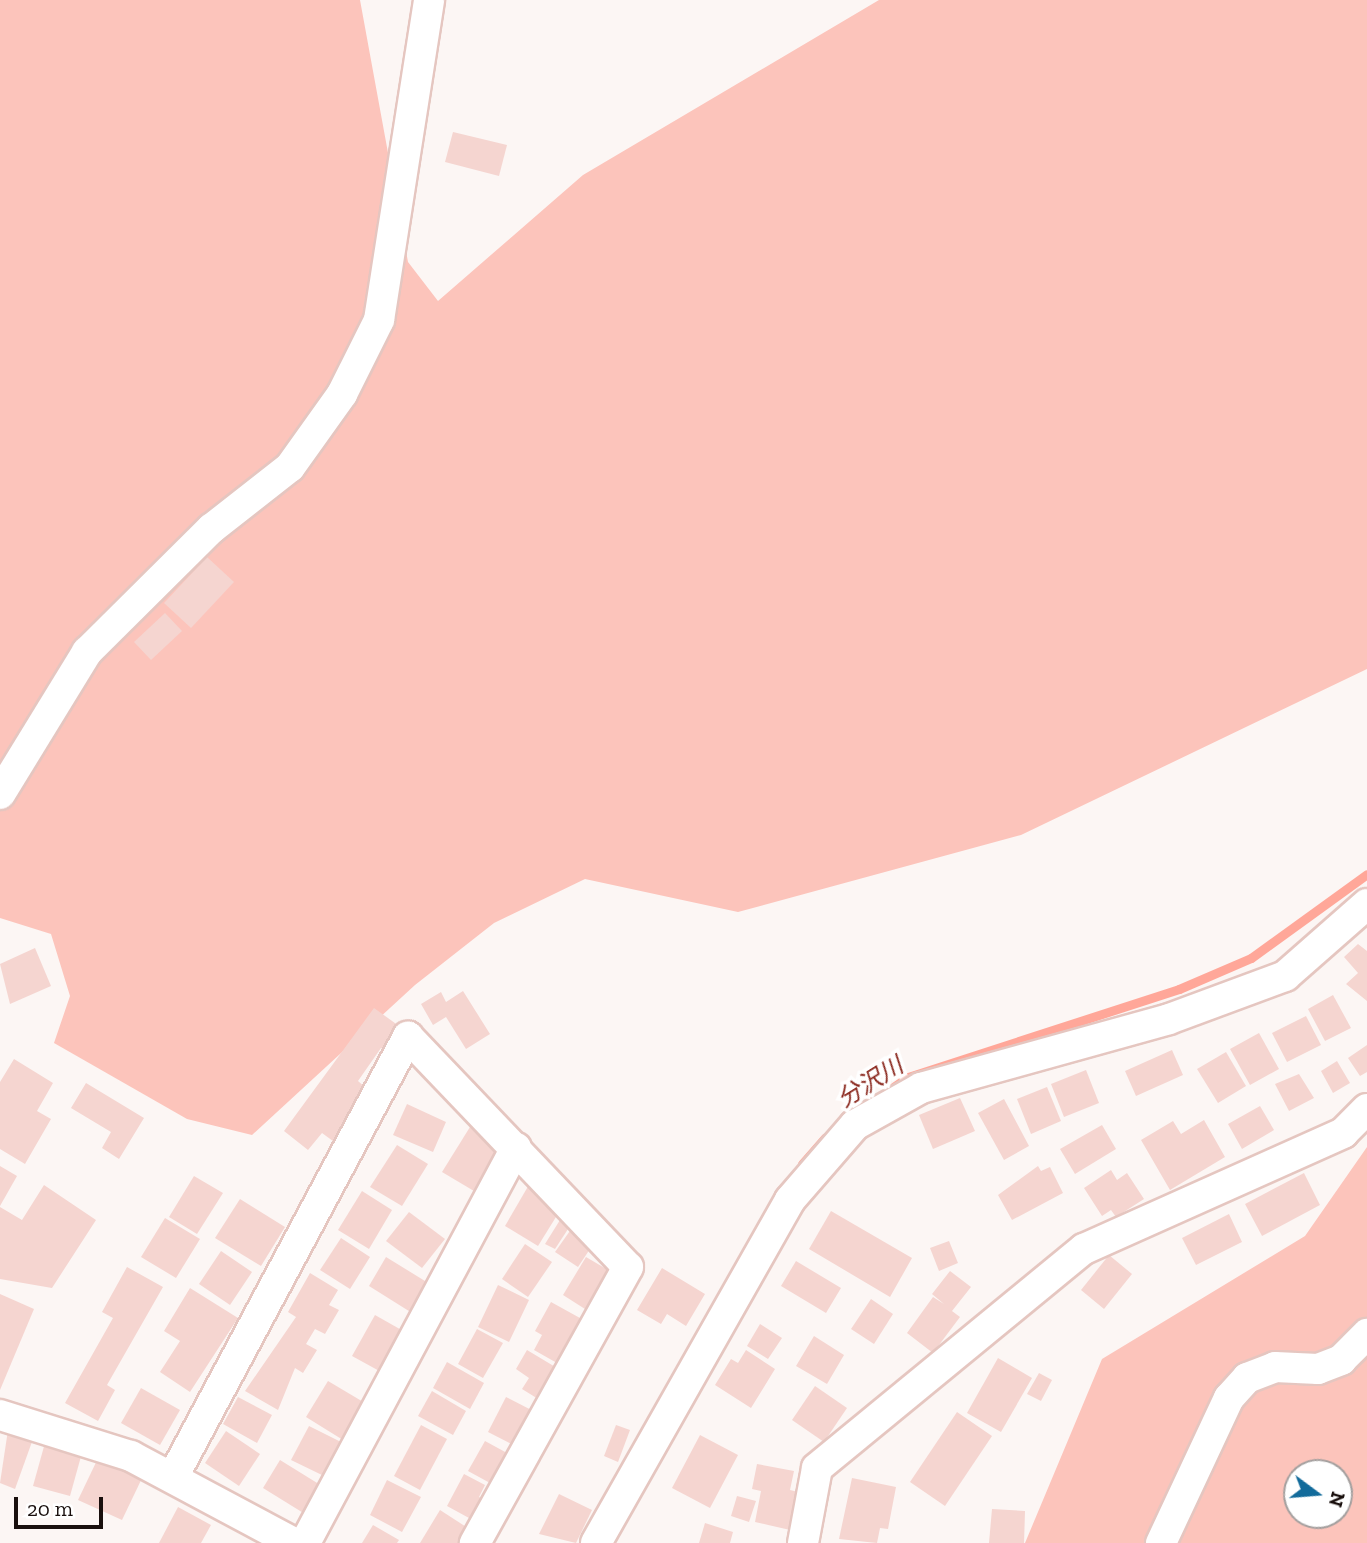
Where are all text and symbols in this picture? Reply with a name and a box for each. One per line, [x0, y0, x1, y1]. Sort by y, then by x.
water label: 分沢川 [832, 1051, 908, 1113]
north arrow [1283, 1459, 1353, 1529]
scale bar [18, 1484, 107, 1528]
text: N [1324, 1489, 1350, 1509]
text: 20 m [27, 1496, 73, 1521]

